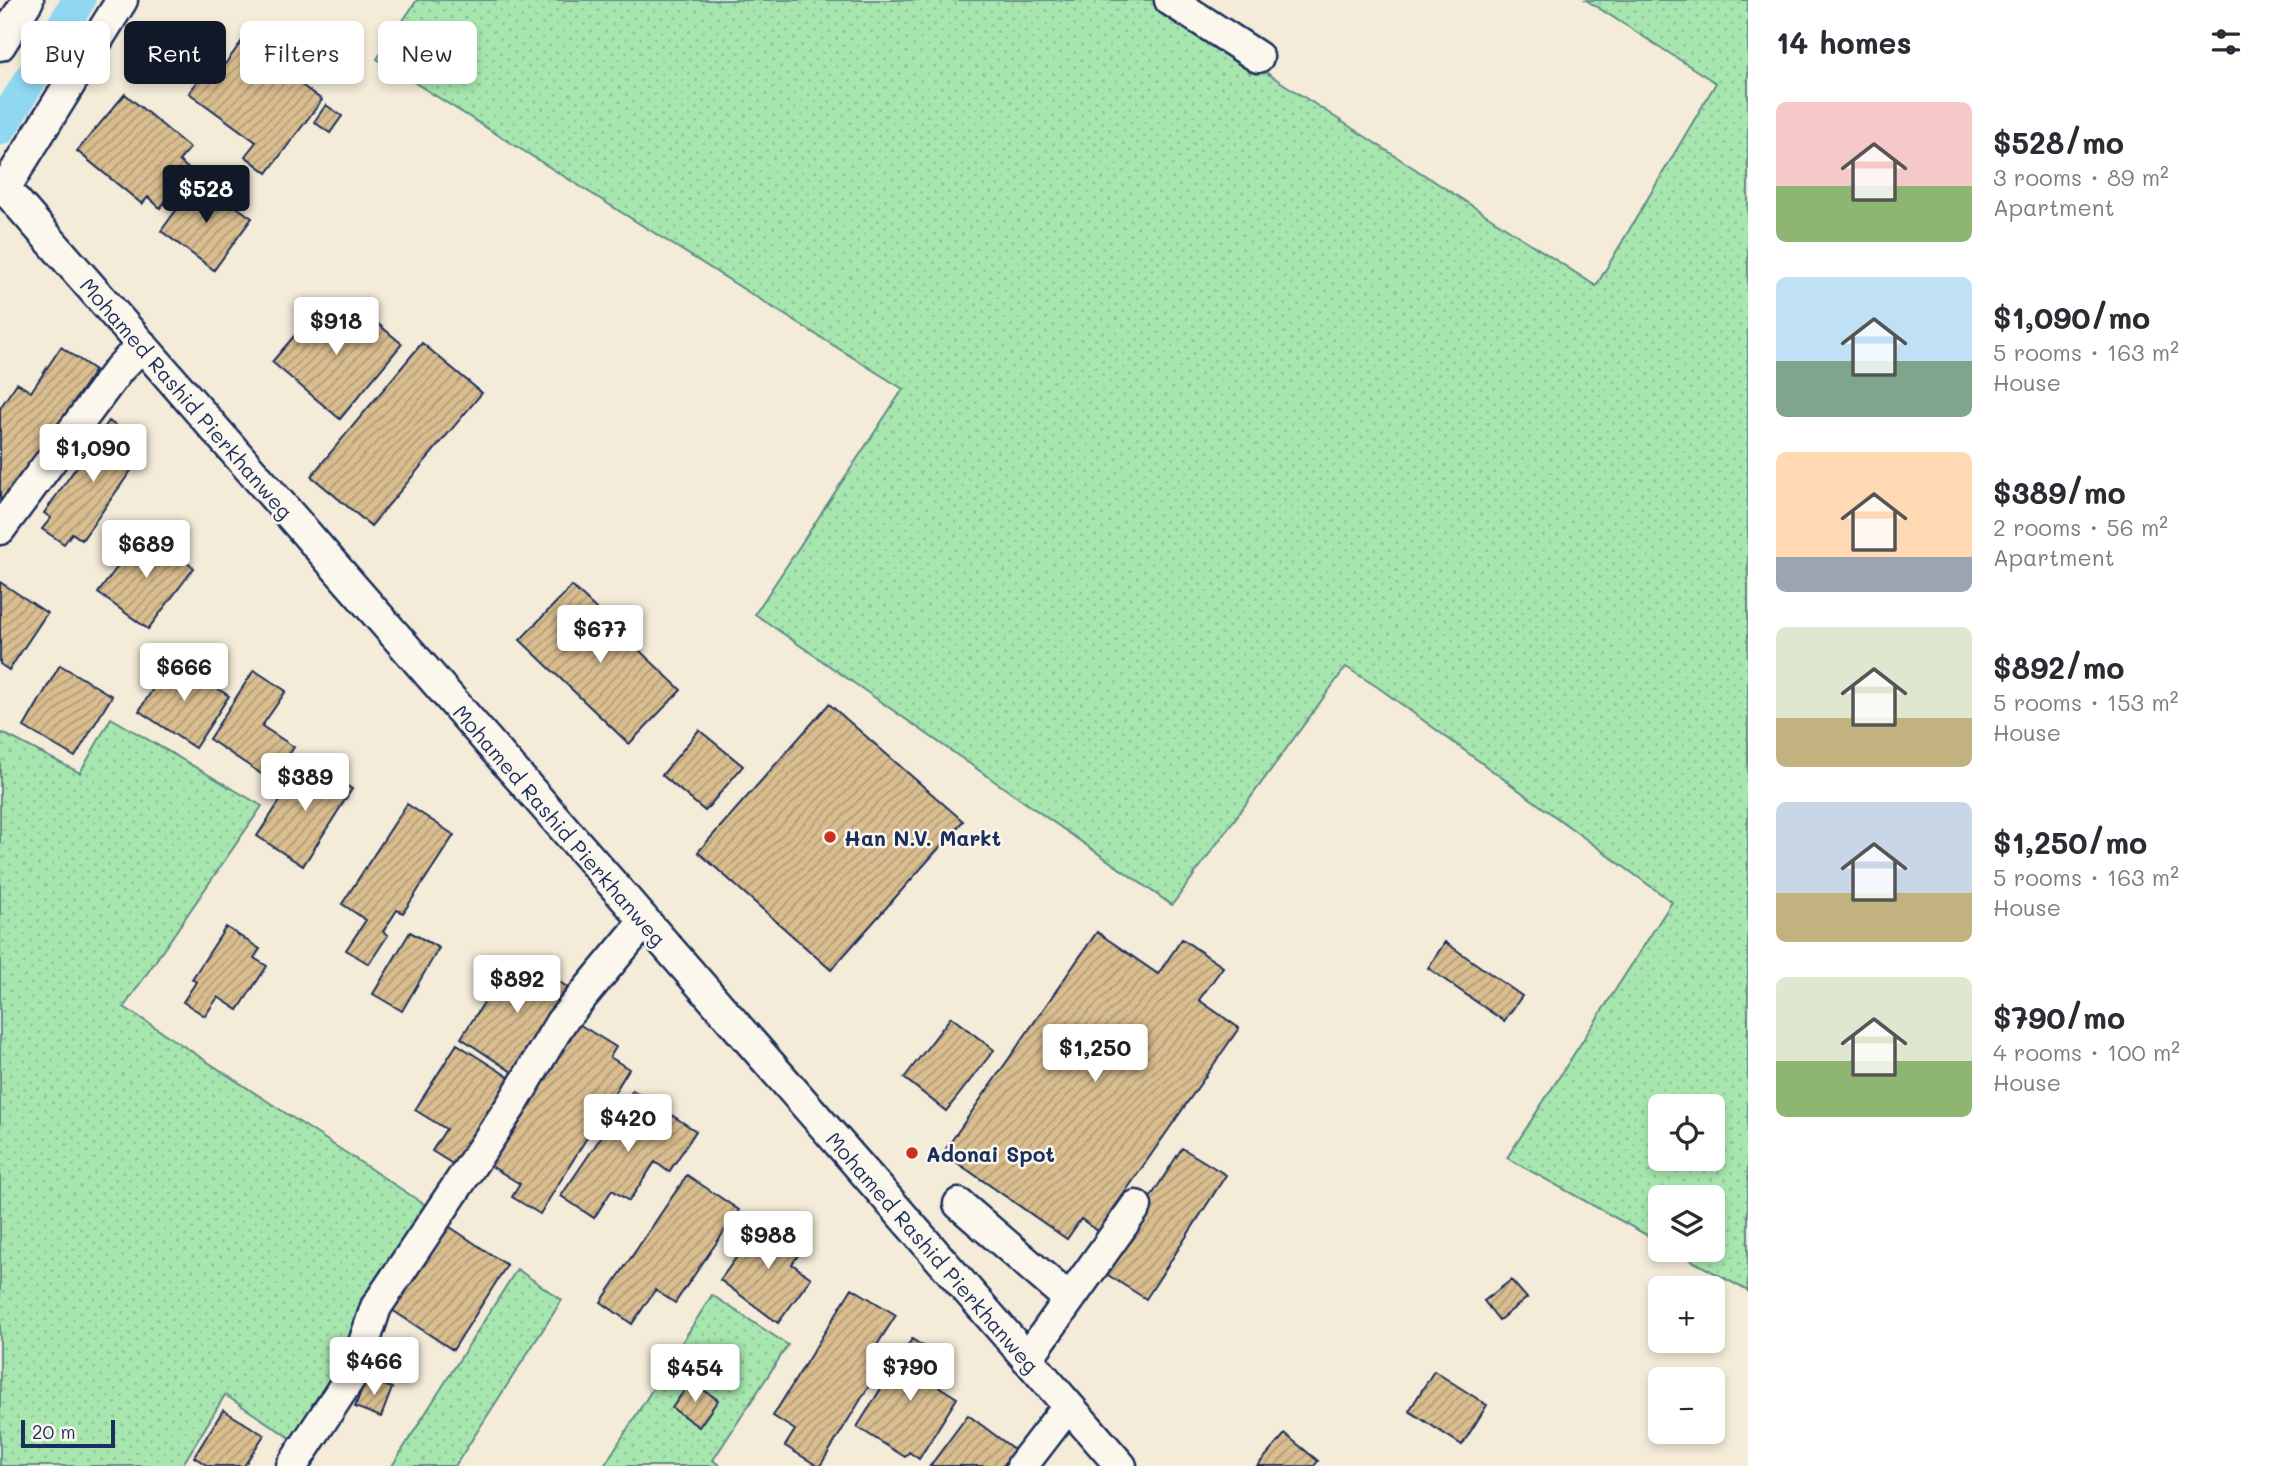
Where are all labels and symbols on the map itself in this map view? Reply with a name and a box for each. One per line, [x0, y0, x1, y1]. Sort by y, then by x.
pin: $528 [165, 166, 247, 225]
street label: Mohamed Rashid Pierkhanweg [75, 272, 299, 524]
pin: $918 [295, 298, 377, 357]
pin: $1,090 [36, 424, 150, 484]
pin: $689 [105, 520, 187, 580]
pin: $677 [559, 606, 641, 665]
pin: $666 [143, 644, 225, 703]
street label: Mohamed Rashid Pierkhanweg [448, 699, 672, 951]
pin: $389 [264, 754, 346, 813]
place label: Han N.V. Markt [844, 824, 1001, 851]
marker: Han N.V. Markt [822, 829, 838, 845]
pin: $892 [476, 956, 558, 1015]
pin: $1,250 [1038, 1024, 1152, 1084]
pin: $420 [587, 1094, 669, 1154]
street label: Mohamed Rashid Pierkhanweg [821, 1126, 1045, 1378]
place label: Adonai Spot [926, 1140, 1055, 1167]
marker: Adonai Spot [904, 1145, 920, 1161]
pin: $988 [727, 1212, 809, 1271]
pin: $466 [333, 1338, 415, 1397]
pin: $454 [654, 1344, 736, 1404]
pin: $790 [869, 1344, 951, 1403]
scale bar [21, 1417, 116, 1449]

